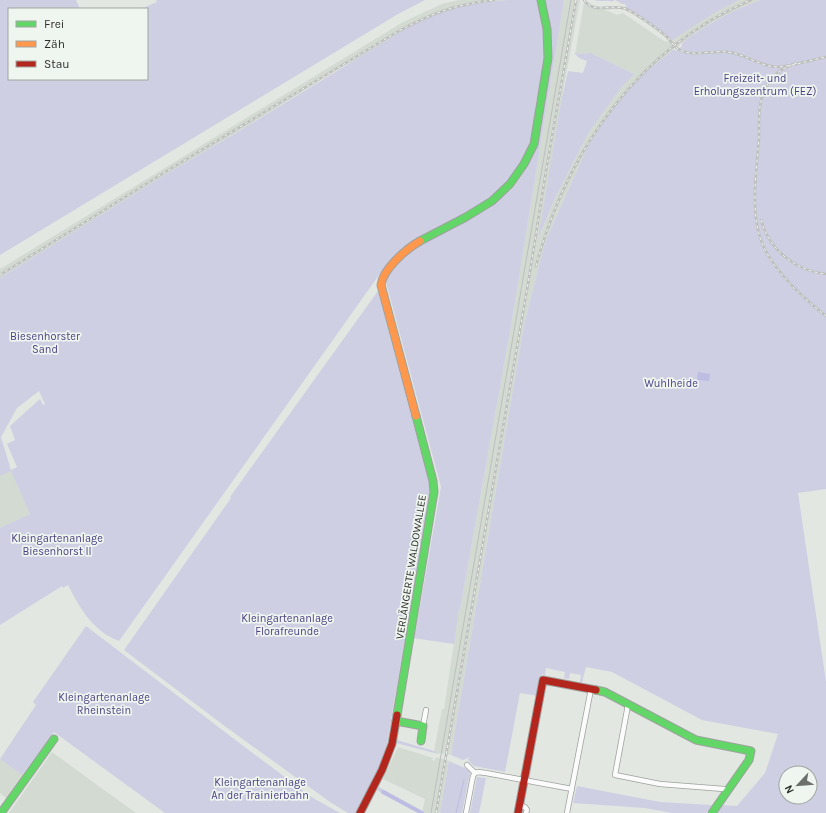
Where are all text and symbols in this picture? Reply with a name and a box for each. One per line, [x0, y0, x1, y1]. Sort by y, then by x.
legend [8, 8, 148, 80]
text: Frei [44, 17, 64, 31]
text: Zäh [44, 37, 65, 51]
text: Stau [44, 57, 70, 71]
park label: Freizeit- und Erholungszentrum (FEZ) [694, 72, 816, 98]
park label: Biesenhorster Sand [10, 330, 80, 356]
park label: Wuhlheide [644, 377, 698, 390]
street label: VERLÄNGERTE WALDOWALLEE [392, 494, 429, 640]
park label: Kleingartenanlage Biesenhorst II [11, 532, 103, 558]
park label: Kleingartenanlage Florafreunde [241, 612, 333, 638]
park label: Kleingartenanlage Rheinstein [58, 691, 150, 717]
north arrow [778, 765, 818, 805]
park label: Kleingartenanlage An der Trainierbahn [211, 776, 309, 802]
text: N [782, 783, 797, 796]

